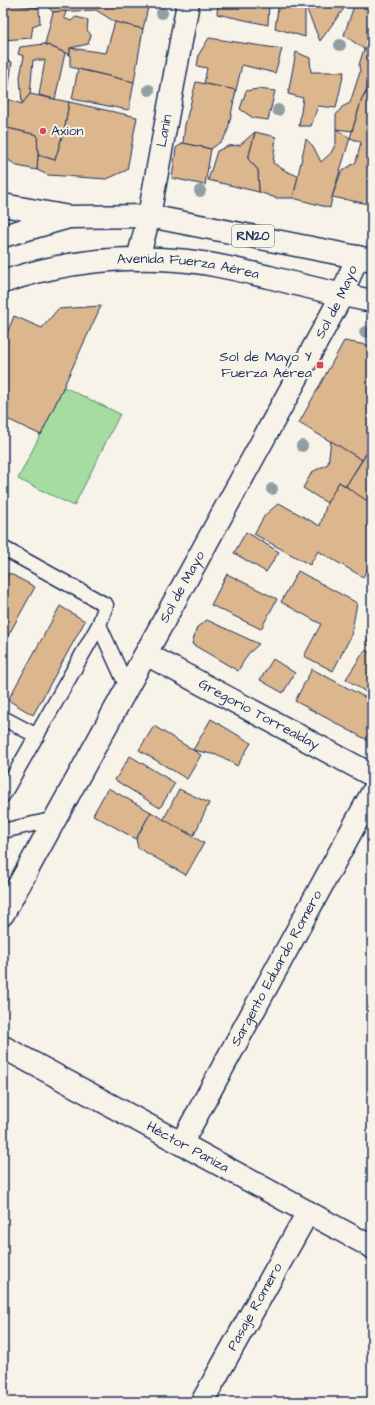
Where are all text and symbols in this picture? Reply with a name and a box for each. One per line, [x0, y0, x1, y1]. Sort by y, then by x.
street label: Lanín [152, 113, 177, 149]
place label: Axion [51, 121, 84, 141]
marker: Axion [38, 126, 48, 136]
road number: RN20 [232, 225, 274, 247]
street label: Avenida Fuerza Aérea [116, 249, 261, 284]
street label: Sol de Mayo [310, 262, 363, 342]
place label: Sol de Mayo Y Fuerza Aérea [220, 347, 313, 383]
marker: Sol de Mayo Y Fuerza Aérea [315, 360, 325, 370]
street label: Sol de Mayo [154, 547, 210, 627]
street label: Gregorio Torrealday [195, 674, 323, 755]
street label: Sargento Eduardo Romero [226, 887, 327, 1050]
street label: Héctor Paniza [143, 1117, 232, 1178]
street label: Pasaje Romero [223, 1259, 288, 1354]

